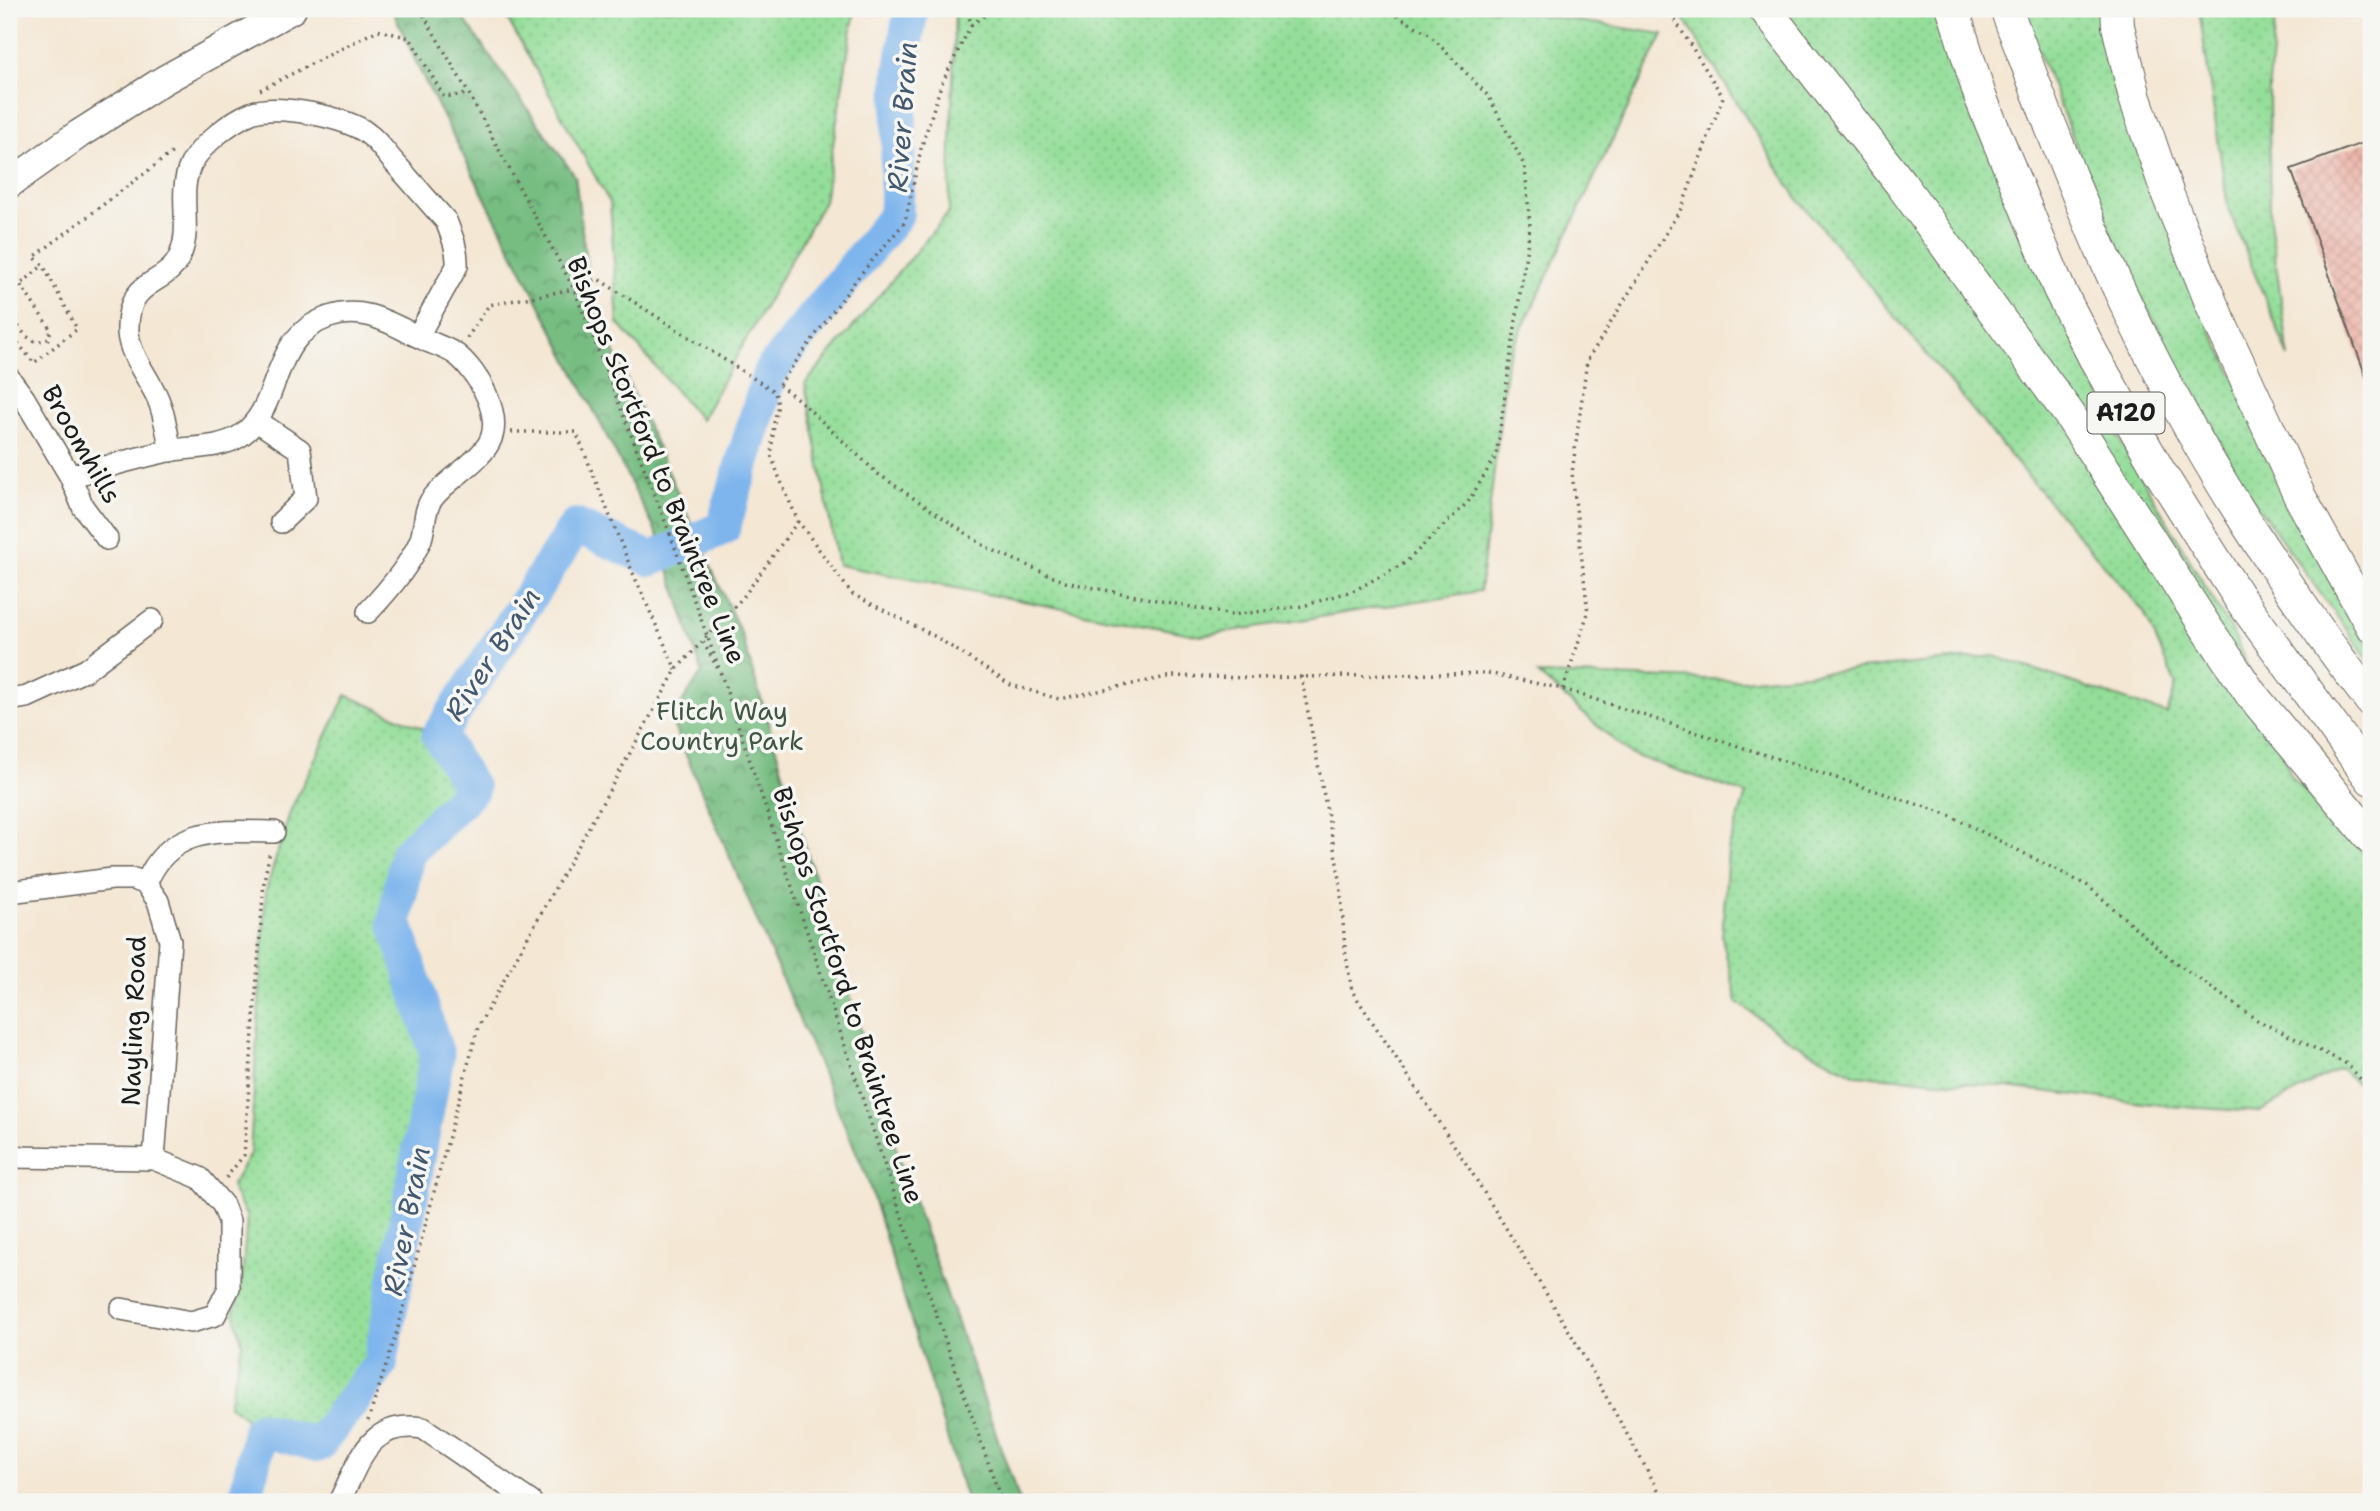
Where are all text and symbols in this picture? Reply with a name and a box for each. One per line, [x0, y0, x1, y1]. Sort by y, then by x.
water label: River Brain [878, 40, 926, 194]
street label: Bishops Stortford to Braintree Line [559, 251, 755, 669]
street label: Broomhills [34, 378, 130, 510]
road number: A120 [2088, 392, 2164, 434]
water label: River Brain [435, 580, 549, 728]
park label: Flitch Way Country Park [640, 693, 804, 758]
street label: Bishops Stortford to Braintree Line [765, 782, 933, 1208]
street label: Nayling Road [113, 935, 153, 1107]
water label: River Brain [373, 1143, 439, 1299]

